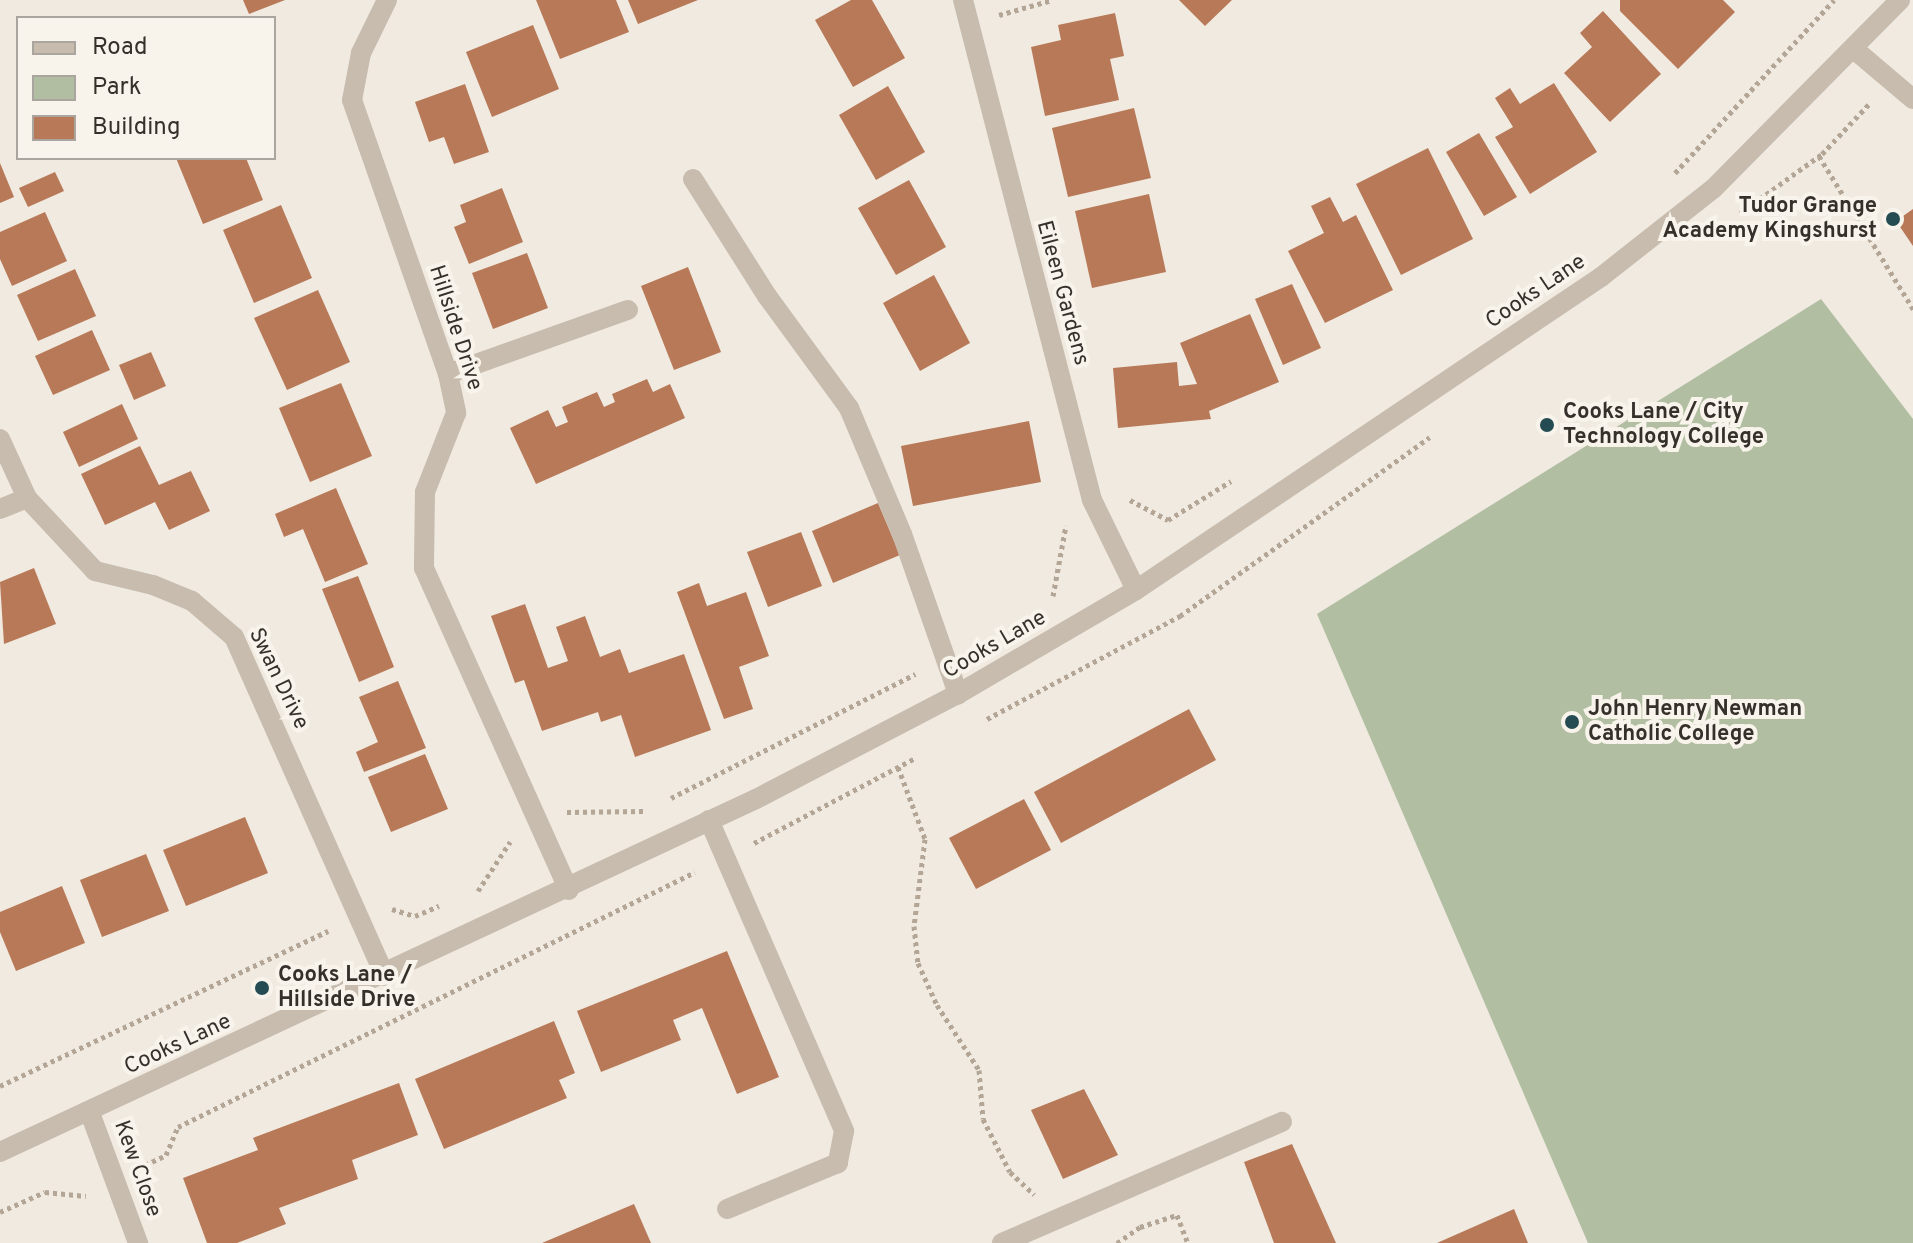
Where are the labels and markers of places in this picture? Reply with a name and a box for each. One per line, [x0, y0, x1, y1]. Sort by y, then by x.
place label: Tudor Grange Academy Kingshurst [1663, 193, 1877, 244]
marker: Tudor Grange Academy Kingshurst [1884, 210, 1902, 228]
place label: Cooks Lane / City Technology College [1563, 399, 1764, 450]
marker: Cooks Lane / City Technology College [1538, 416, 1556, 434]
place label: John Henry Newman Catholic College [1588, 696, 1802, 748]
marker: John Henry Newman Catholic College [1563, 713, 1581, 731]
place label: Cooks Lane / Hillside Drive [278, 962, 416, 1014]
marker: Cooks Lane / Hillside Drive [253, 979, 271, 997]

